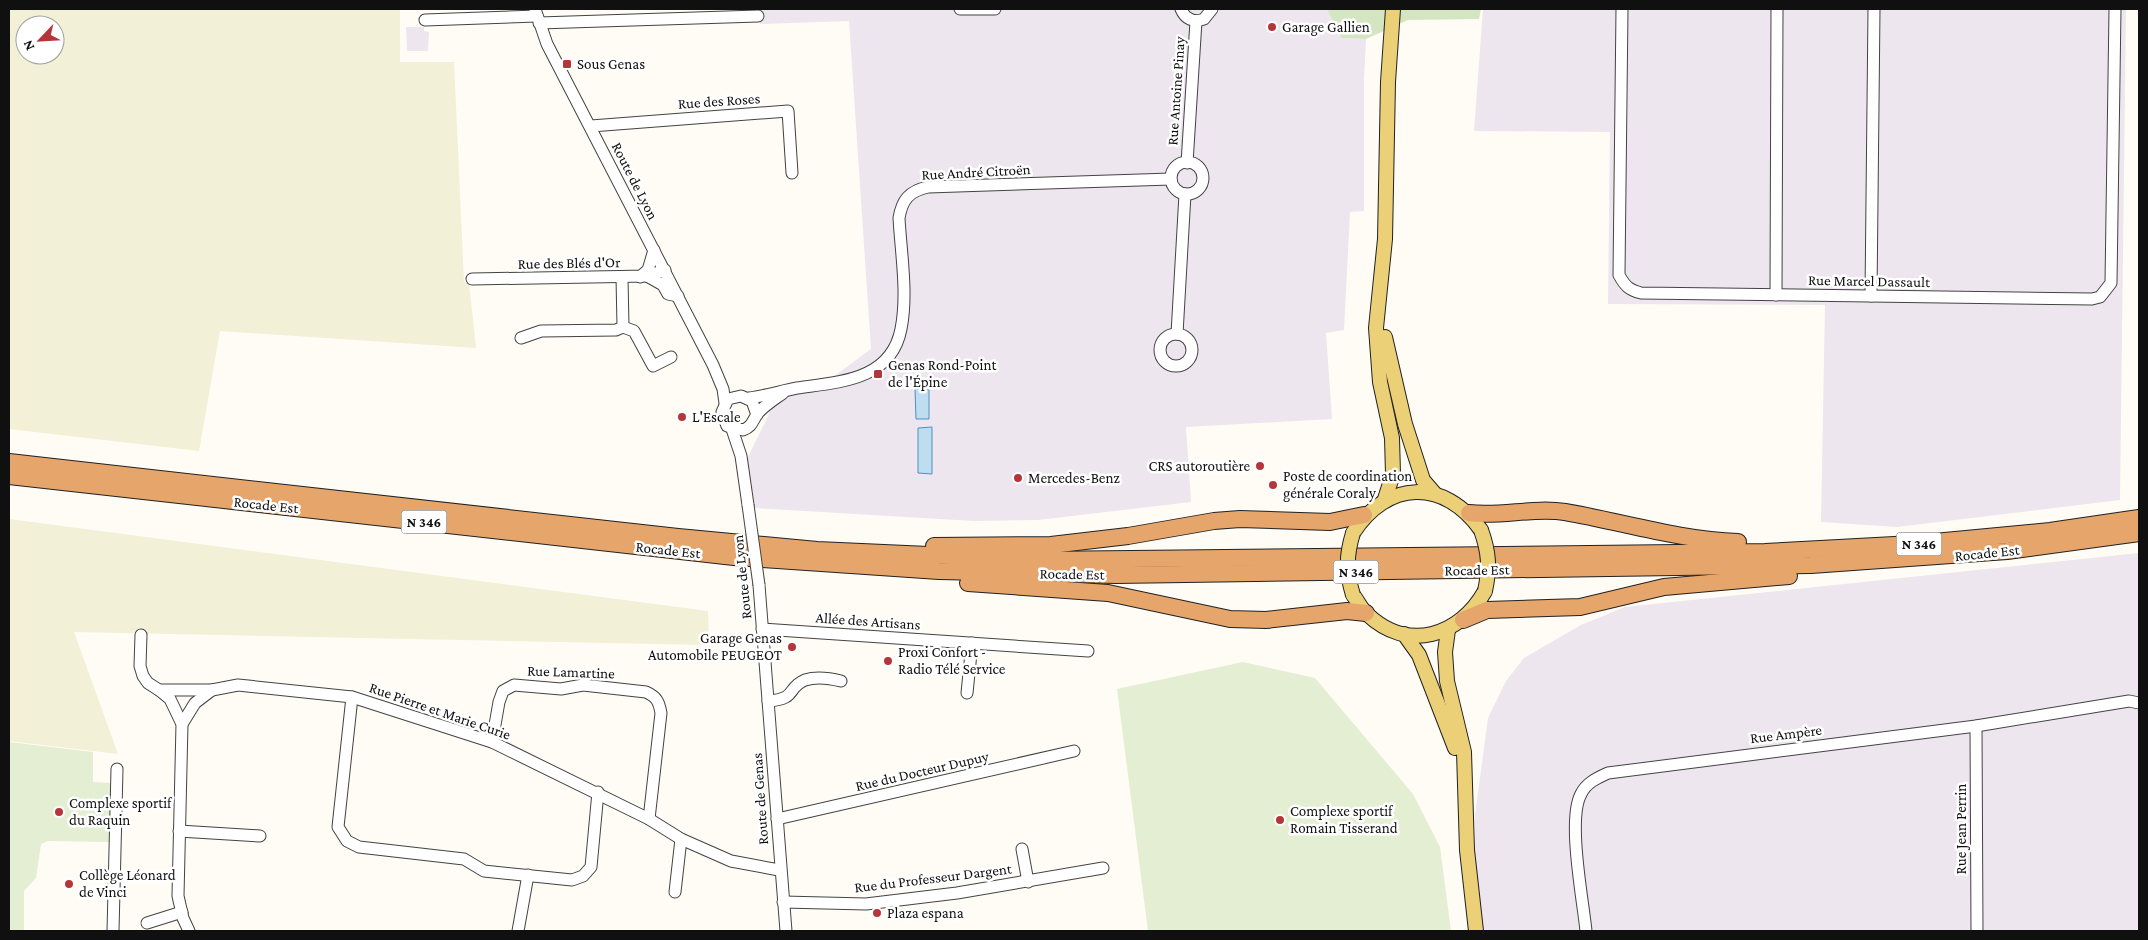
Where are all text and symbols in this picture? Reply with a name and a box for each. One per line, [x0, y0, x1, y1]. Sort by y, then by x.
north arrow [15, 15, 65, 65]
place label: Garage Gallien [1282, 19, 1370, 36]
marker: Garage Gallien [1266, 21, 1278, 33]
street label: Rue Antoine Pinay [1164, 36, 1189, 146]
text: N [19, 37, 37, 53]
place label: Sous Genas [577, 56, 645, 72]
marker: Sous Genas [561, 58, 573, 70]
street label: Rue des Roses [677, 90, 761, 112]
street label: Route de Lyon [608, 140, 661, 223]
street label: Rue André Citroën [921, 161, 1031, 183]
street label: Rue des Blés d'Or [517, 254, 621, 272]
street label: Rue Marcel Dassault [1808, 272, 1931, 290]
place label: Genas Rond-Point de l'Épine [888, 357, 997, 391]
marker: Genas Rond-Point de l'Épine [872, 368, 884, 380]
place label: L'Escale [692, 409, 741, 425]
marker: L'Escale [676, 411, 688, 423]
place label: CRS autoroutière [1148, 458, 1250, 474]
marker: CRS autoroutière [1254, 460, 1266, 472]
place label: Poste de coordination générale Coraly [1283, 468, 1412, 502]
place label: Mercedes-Benz [1028, 470, 1120, 486]
marker: Mercedes-Benz [1012, 472, 1024, 484]
marker: Poste de coordination générale Coraly [1267, 479, 1279, 491]
street label: Rocade Est [233, 494, 300, 516]
road number: N 346 [402, 511, 446, 534]
road number: N 346 [1896, 532, 1942, 556]
street label: Route de Lyon [730, 534, 755, 620]
street label: Rocade Est [635, 539, 702, 561]
street label: Rocade Est [1954, 542, 2021, 564]
road number: N 346 [1334, 560, 1378, 584]
street label: Rocade Est [1444, 561, 1511, 579]
street label: Rocade Est [1039, 565, 1106, 583]
street label: Allée des Artisans [815, 609, 921, 633]
place label: Garage Genas Automobile PEUGEOT [648, 630, 782, 663]
marker: Garage Genas Automobile PEUGEOT [786, 641, 798, 653]
place label: Proxi Confort - Radio Télé Service [898, 644, 1006, 677]
marker: Proxi Confort - Radio Télé Service [882, 655, 894, 667]
street label: Rue Lamartine [527, 662, 616, 682]
street label: Rue Pierre et Marie Curie [367, 679, 513, 743]
street label: Rue Ampère [1749, 722, 1823, 747]
street label: Rue du Docteur Dupuy [854, 748, 990, 795]
street label: Route de Genas [749, 752, 771, 845]
street label: Rue Jean Perrin [1953, 784, 1970, 874]
place label: Complexe sportif du Raquin [69, 795, 173, 829]
place label: Complexe sportif Romain Tisserand [1290, 803, 1398, 836]
marker: Complexe sportif du Raquin [53, 806, 65, 818]
marker: Complexe sportif Romain Tisserand [1274, 814, 1286, 826]
street label: Rue du Professeur Dargent [853, 860, 1014, 897]
place label: Collège Léonard de Vinci [79, 867, 176, 900]
marker: Collège Léonard de Vinci [63, 878, 75, 890]
place label: Plaza espana [887, 905, 964, 922]
marker: Plaza espana [871, 907, 883, 919]

